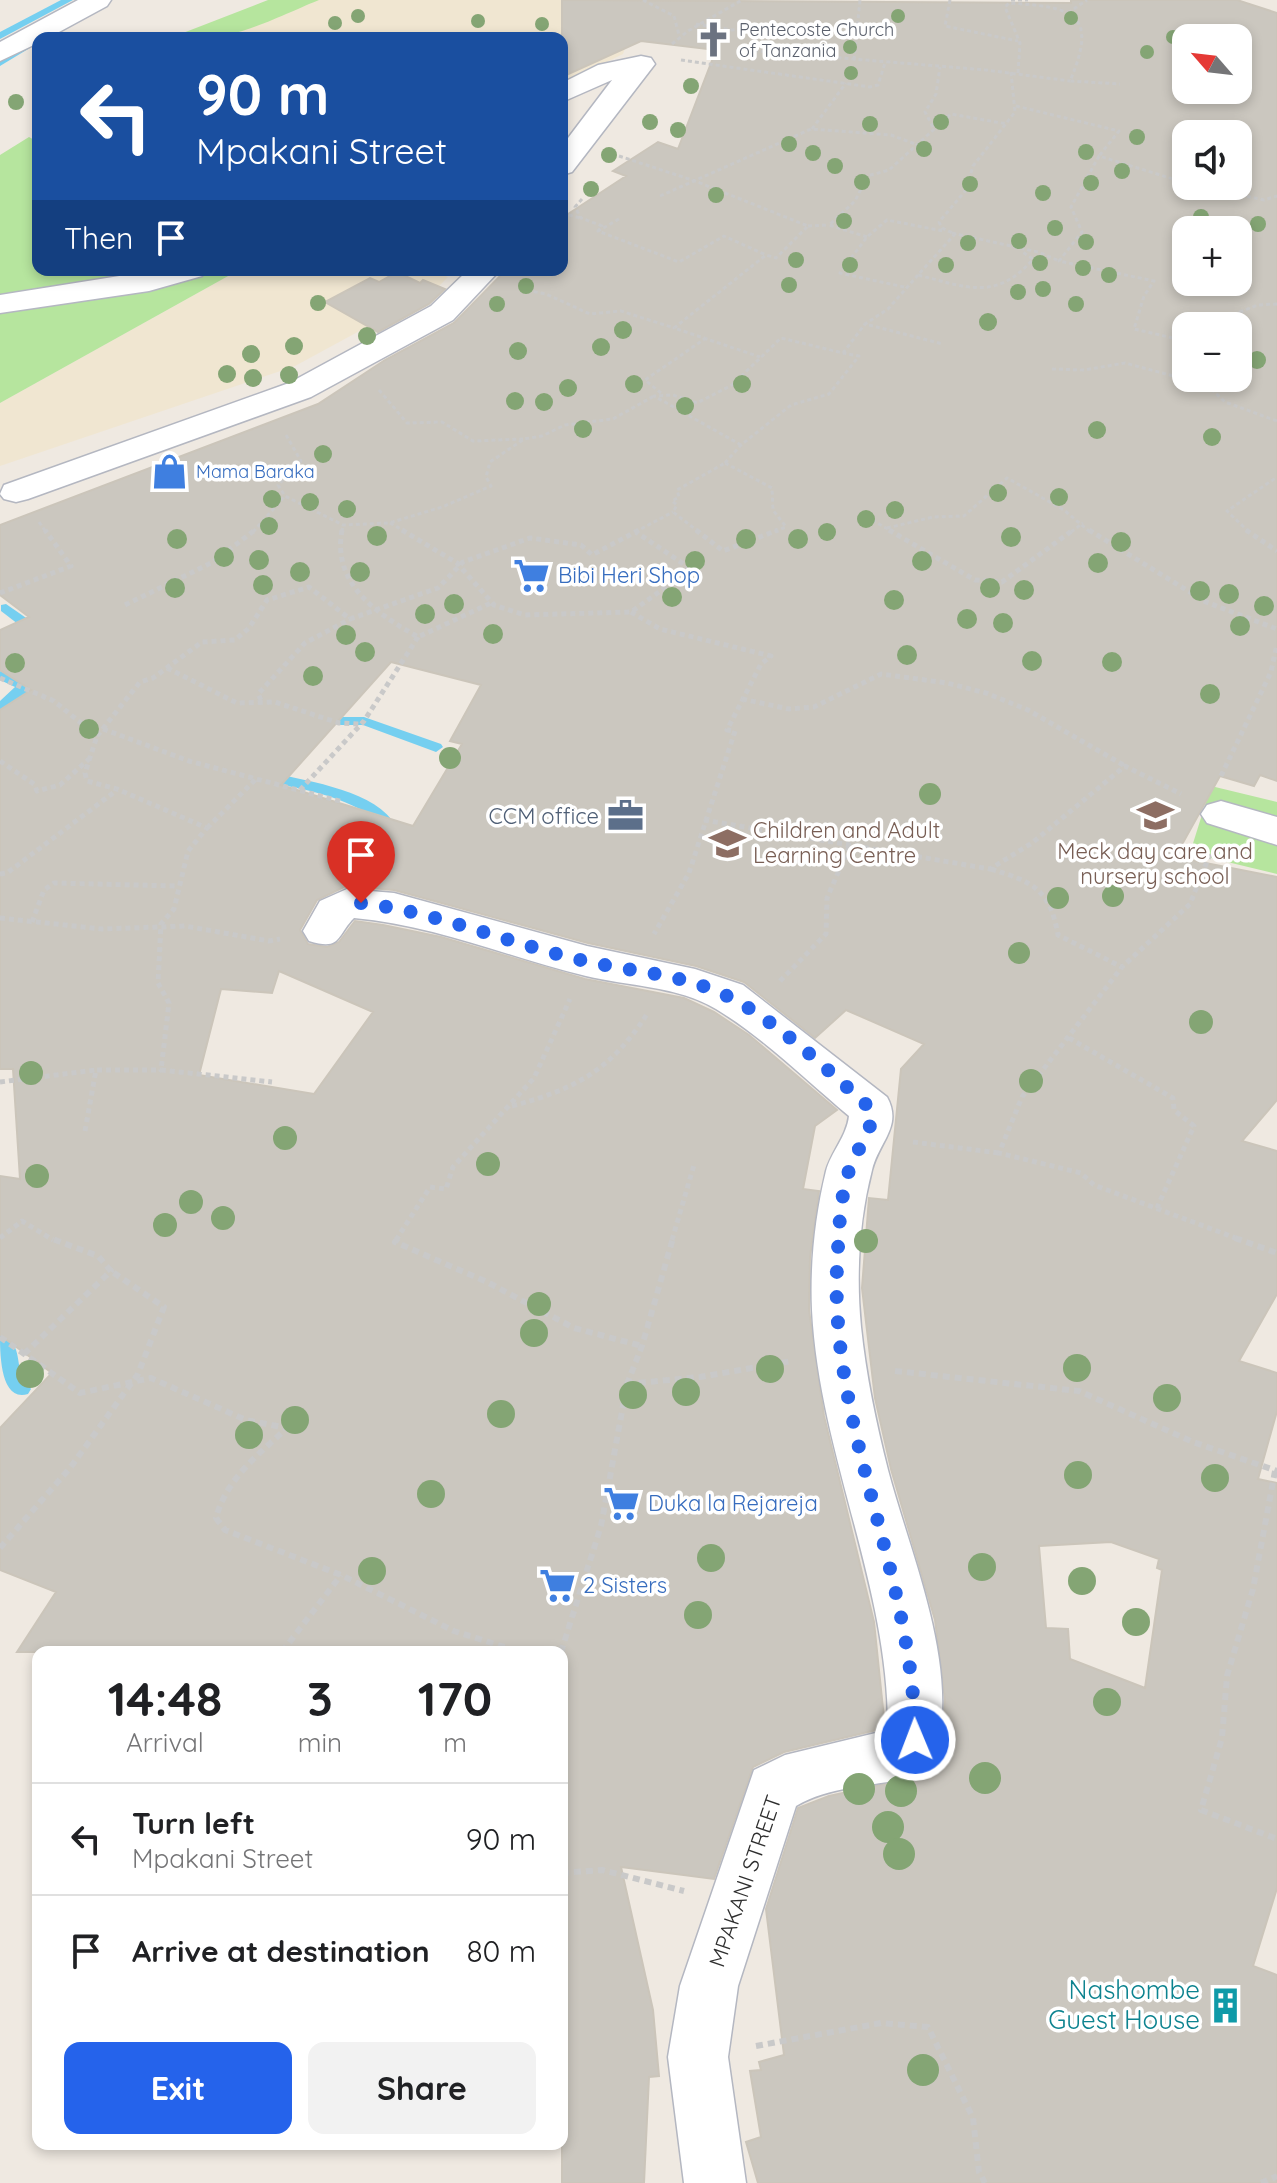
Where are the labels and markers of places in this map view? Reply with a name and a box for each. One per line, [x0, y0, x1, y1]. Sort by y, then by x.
place label: Pentecoste Church of Tanzania [739, 18, 894, 62]
church icon: Pentecoste Church of Tanzania [694, 21, 732, 59]
shop icon: Mama Baraka [151, 453, 189, 491]
place label: Mama Baraka [196, 460, 315, 483]
supermarket icon: Bibi Heri Shop [513, 556, 551, 594]
place label: Bibi Heri Shop [558, 561, 700, 589]
school or university icon: Meck day care and nursery school [1136, 796, 1174, 834]
office icon: CCM office [606, 797, 644, 835]
place label: CCM office [488, 802, 599, 830]
place label: Children and Adult Learning Centre [753, 816, 940, 869]
pin [327, 821, 395, 903]
school or university icon: Children and Adult Learning Centre [708, 824, 746, 862]
place label: Meck day care and nursery school [1057, 837, 1253, 890]
supermarket icon: Duka la Rejareja [603, 1484, 641, 1522]
place label: Duka la Rejareja [648, 1489, 818, 1517]
supermarket icon: 2 Sisters [538, 1566, 576, 1604]
place label: 2 Sisters [583, 1571, 667, 1599]
place label: Nashombe Guest House [1048, 1973, 1200, 2036]
building icon: Nashombe Guest House [1207, 1986, 1245, 2024]

